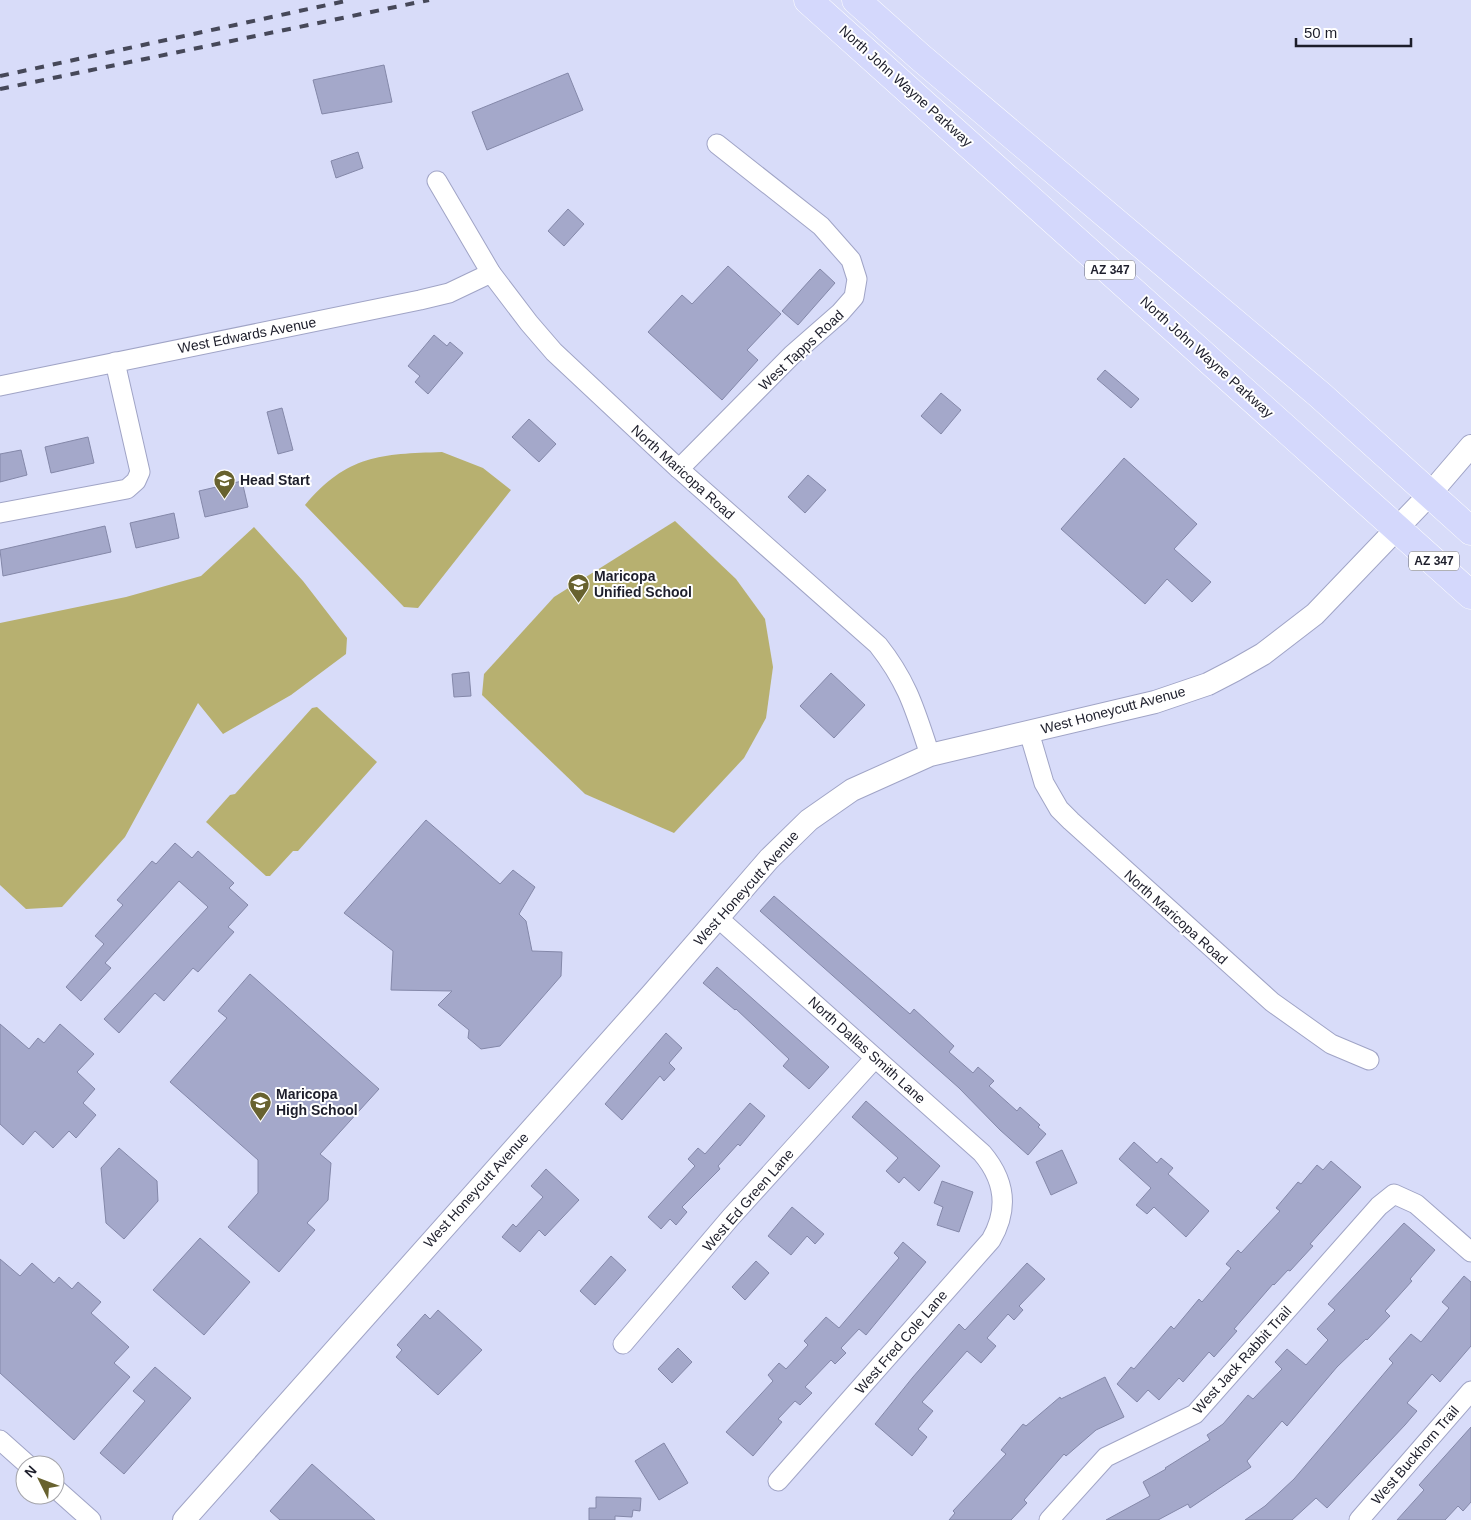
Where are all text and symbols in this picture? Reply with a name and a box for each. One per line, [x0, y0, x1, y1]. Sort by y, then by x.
scale bar [1296, 15, 1411, 47]
street label: North John Wayne Parkway [836, 22, 976, 150]
text: 50 m [1304, 24, 1337, 41]
road number: AZ 347 [1085, 260, 1135, 280]
street label: North John Wayne Parkway [1137, 293, 1277, 421]
street label: West Tapps Road [755, 307, 847, 393]
street label: West Edwards Avenue [177, 314, 318, 356]
street label: North Maricopa Road [628, 422, 738, 522]
school or university icon: Head Start [212, 468, 236, 499]
place label: Head Start [240, 472, 310, 488]
road number: AZ 347 [1409, 552, 1459, 570]
place label: Maricopa Unified School [594, 568, 692, 600]
school or university icon: Maricopa Unified School [566, 572, 590, 603]
street label: West Honeycutt Avenue [1039, 683, 1187, 737]
street label: West Honeycutt Avenue [690, 827, 802, 949]
street label: North Maricopa Road [1121, 867, 1231, 967]
street label: North Dallas Smith Lane [805, 993, 929, 1107]
place label: Maricopa High School [276, 1086, 358, 1118]
school or university icon: Maricopa High School [248, 1090, 272, 1121]
street label: West Honeycutt Avenue [420, 1129, 532, 1251]
street label: West Ed Green Lane [699, 1145, 797, 1254]
street label: West Fred Cole Lane [852, 1287, 950, 1397]
street label: West Jack Rabbit Trail [1190, 1303, 1294, 1417]
street label: West Buckhorn Trail [1368, 1403, 1462, 1507]
north arrow [15, 1455, 65, 1505]
text: N [21, 1462, 40, 1480]

